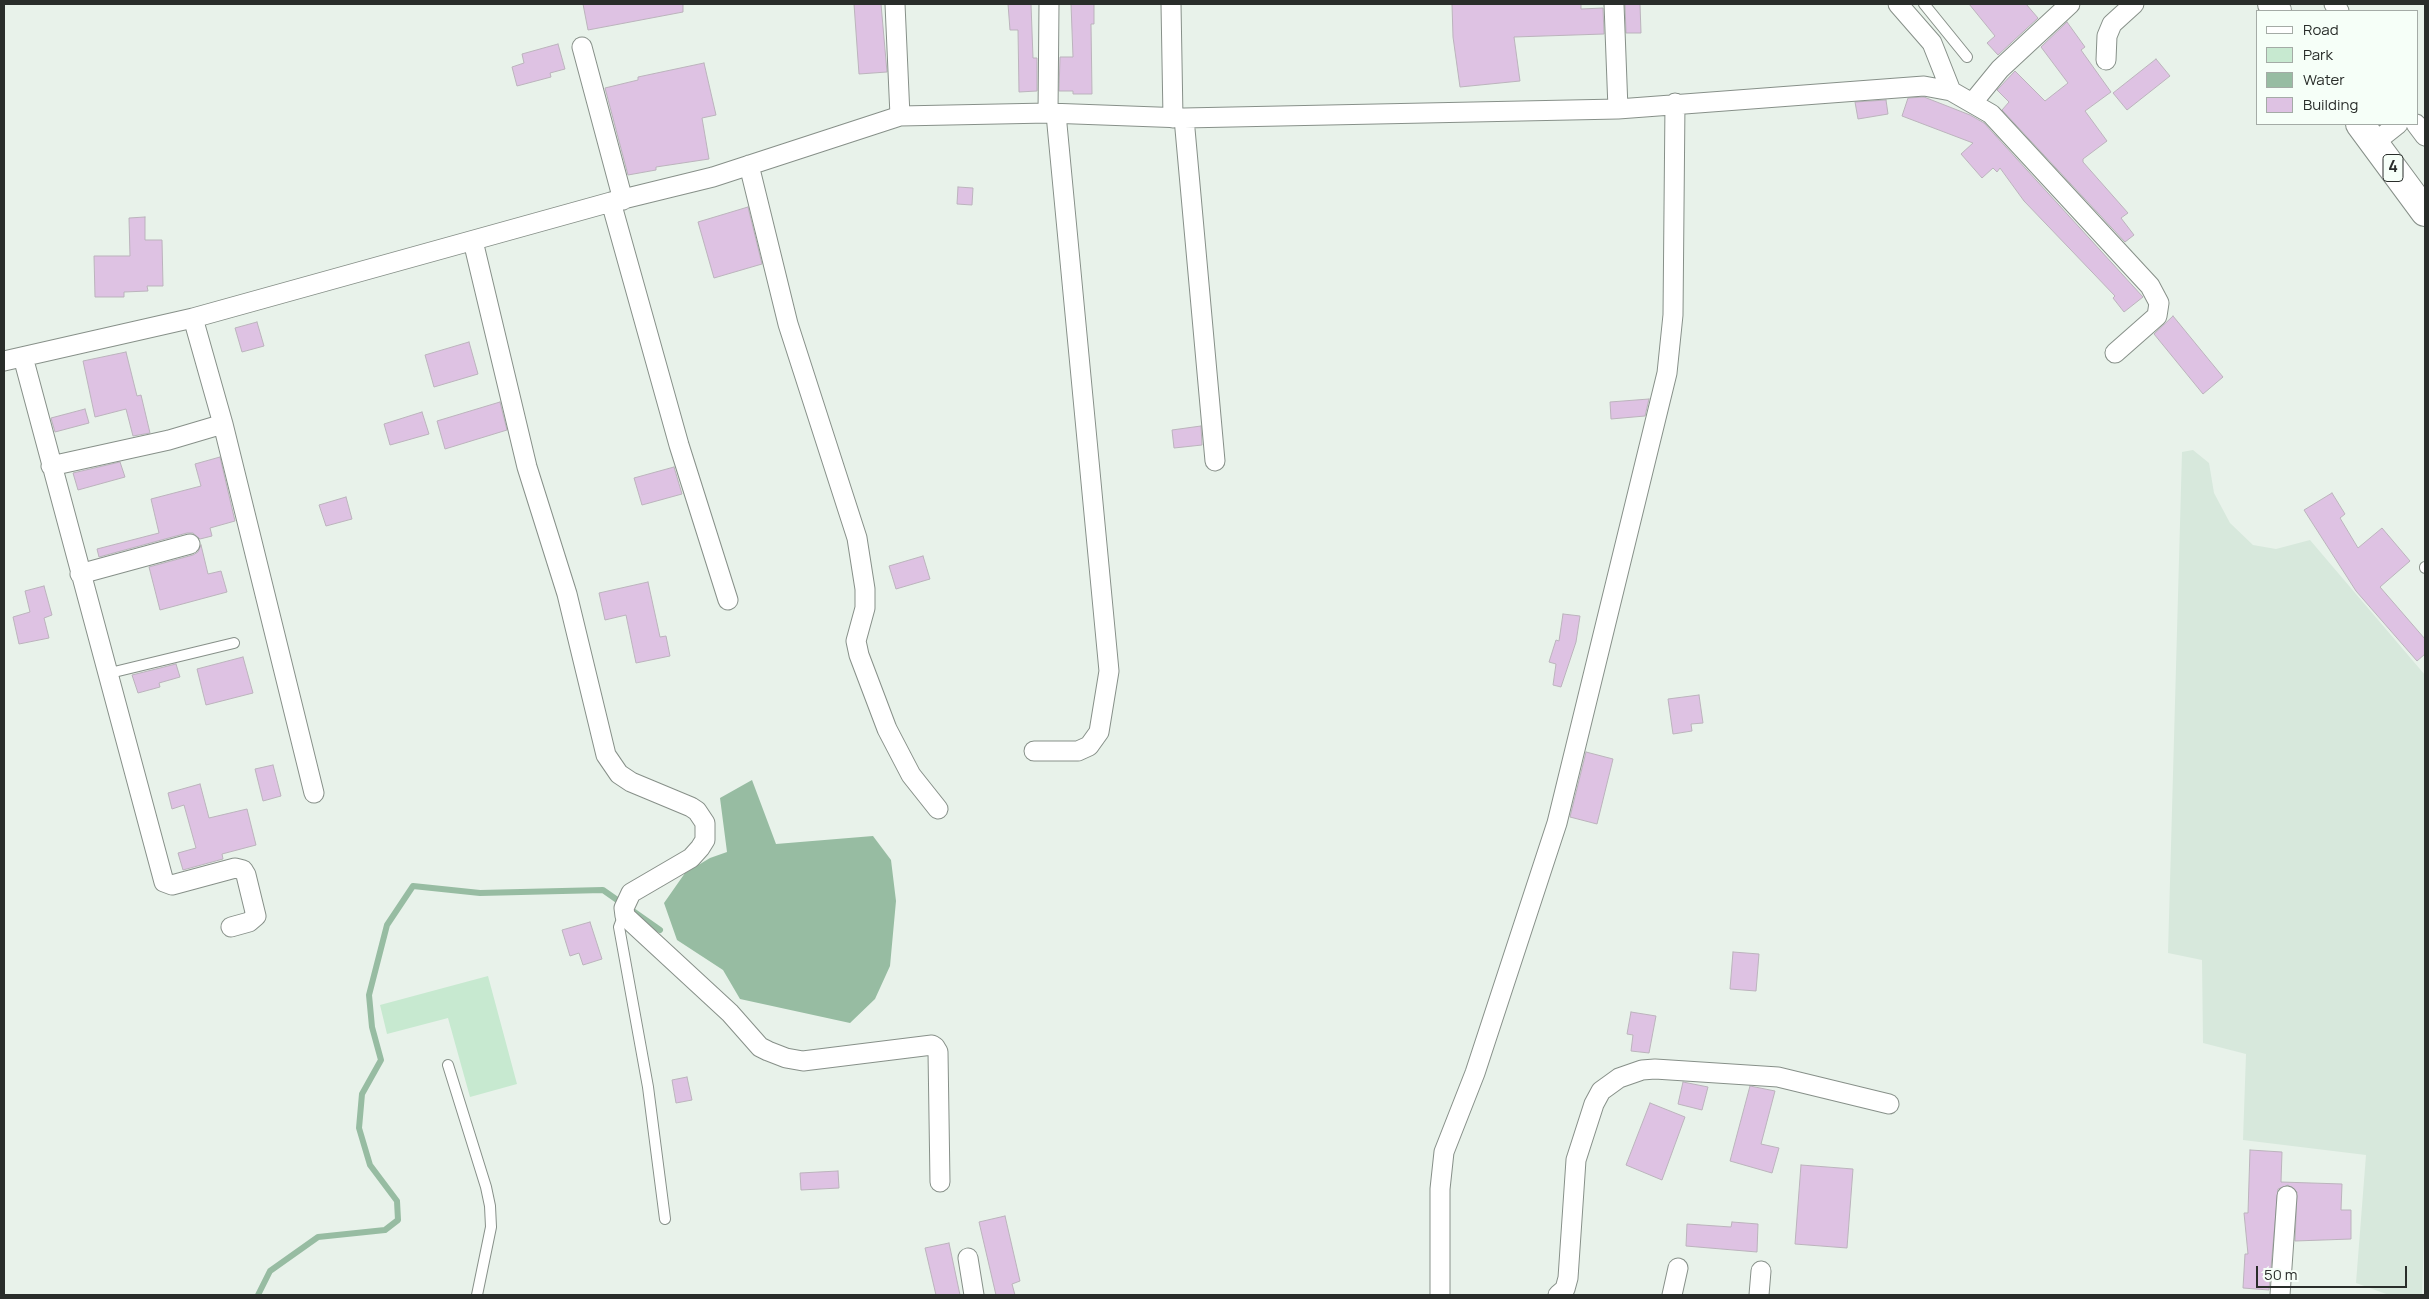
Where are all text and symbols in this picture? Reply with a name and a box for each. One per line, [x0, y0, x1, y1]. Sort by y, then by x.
legend [2256, 10, 2419, 125]
text: Road [2303, 19, 2339, 40]
text: Park [2303, 44, 2333, 65]
text: Water [2303, 69, 2345, 90]
text: Building [2303, 94, 2358, 115]
road number: 4 [2383, 154, 2403, 182]
scale bar [2259, 1256, 2410, 1288]
text: 50 m [2264, 1264, 2298, 1285]

